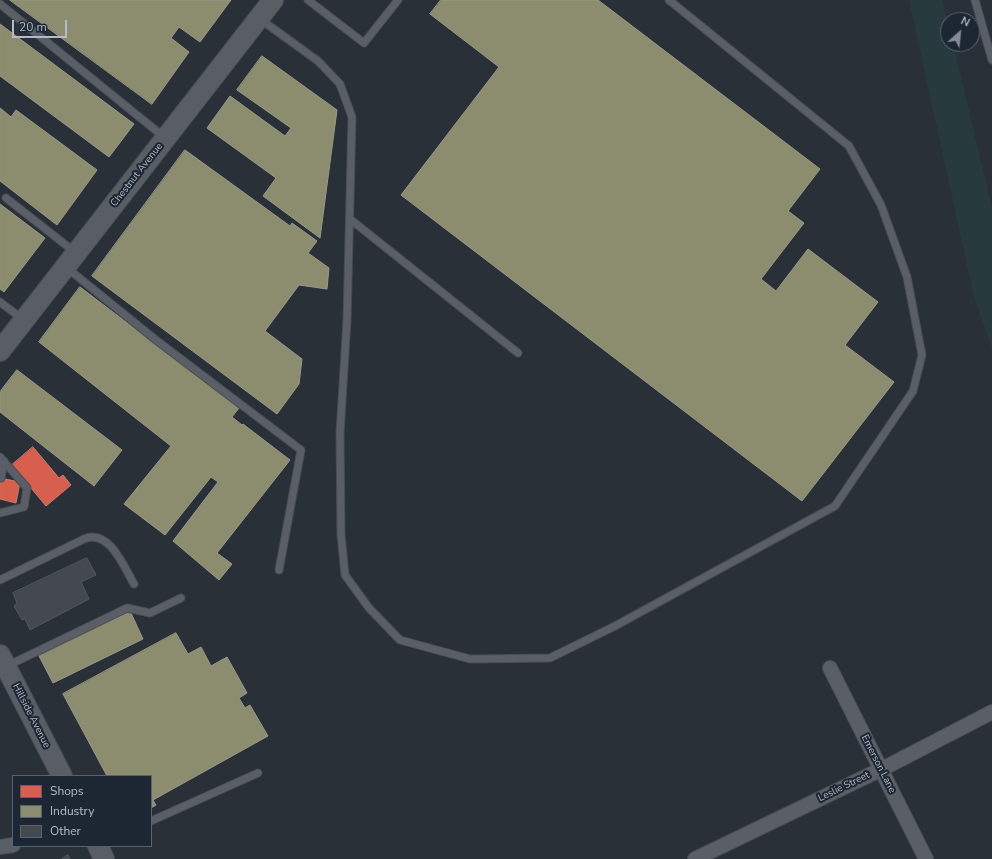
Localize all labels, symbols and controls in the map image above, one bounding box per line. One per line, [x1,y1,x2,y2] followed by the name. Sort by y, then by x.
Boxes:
[14,12,69,38] scale bar
[940,12,980,52] north arrow
[958,13,972,30] text: N
[19,19,47,35] text: 20 m
[108,141,166,209] street label: Chestnut Avenue
[10,682,52,750] street label: Hillside Avenue
[858,733,898,795] street label: Emerson Lane
[816,769,872,805] street label: Leslie Street
[12,775,152,847] legend
[50,783,84,799] text: Shops
[50,803,94,819] text: Industry
[50,823,81,839] text: Other

